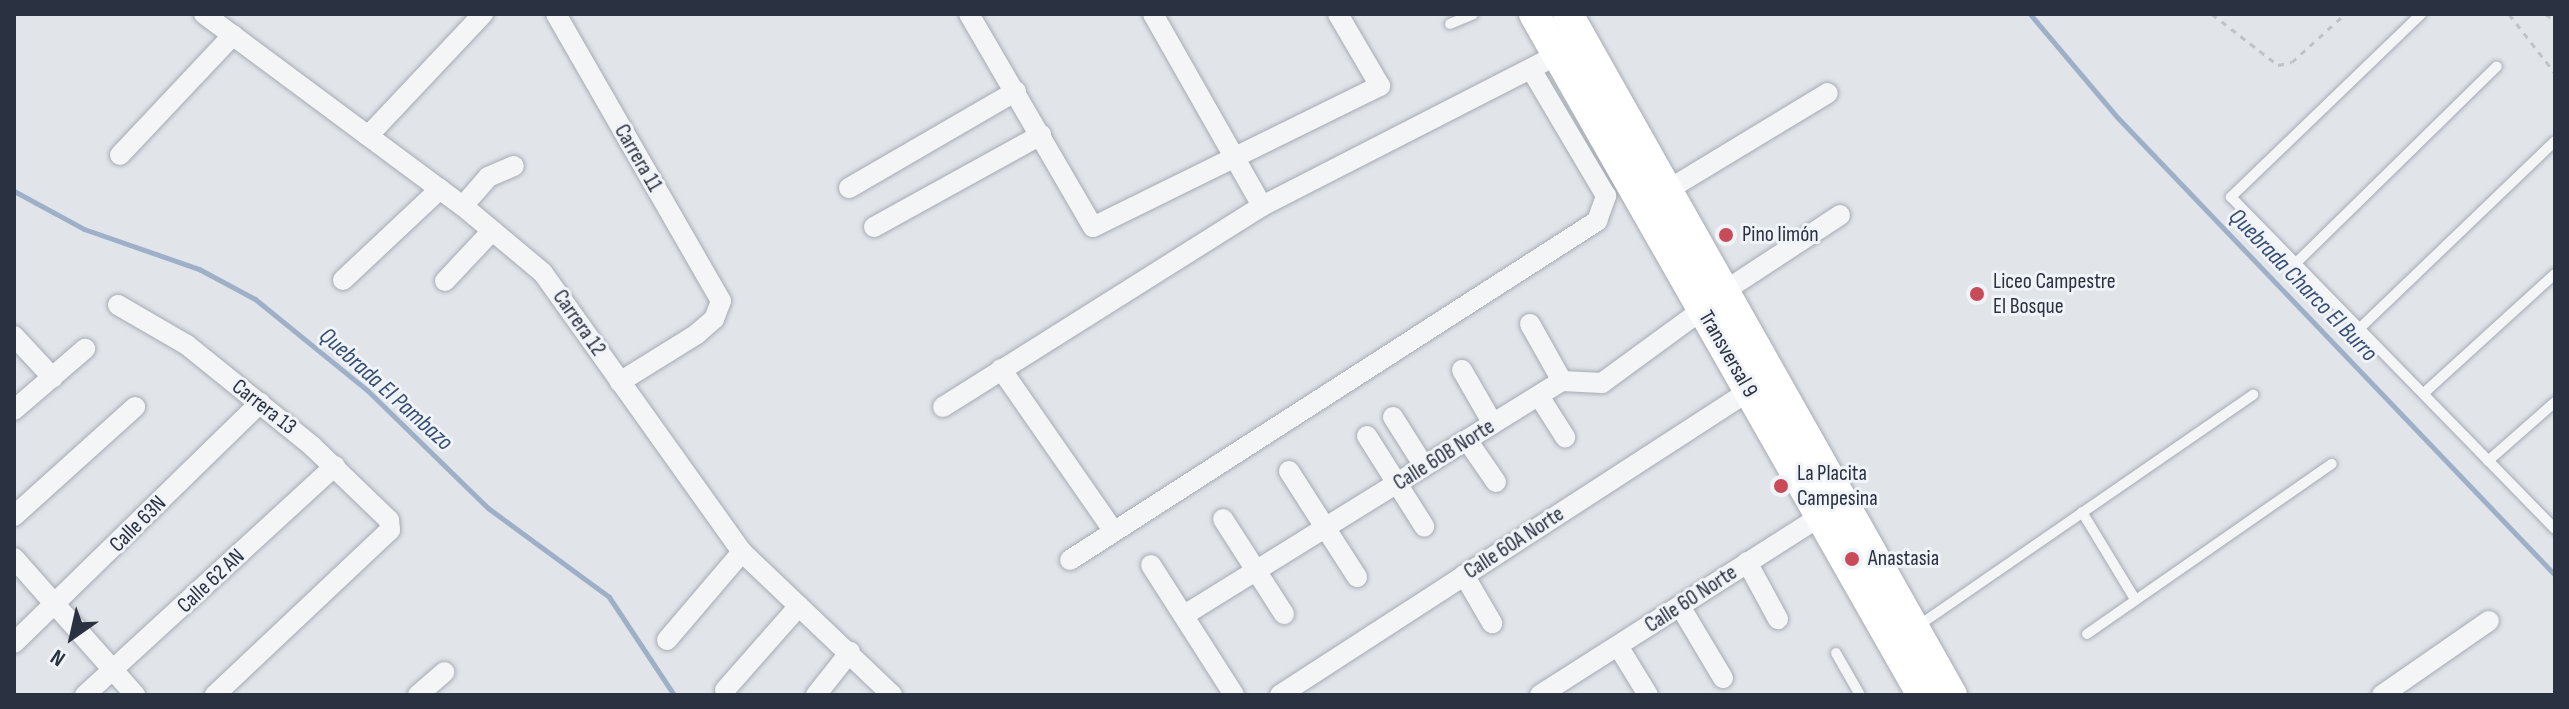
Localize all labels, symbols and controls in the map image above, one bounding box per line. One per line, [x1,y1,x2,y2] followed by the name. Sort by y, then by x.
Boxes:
[608,120,668,196] street label: Carrera 11
[2223,203,2383,367] water label: Quebrada Charco El Burro
[1742,222,1819,248] place label: Pino limón
[1717,226,1735,244] marker: Pino limón
[1993,268,2116,320] place label: Liceo Campestre El Bosque
[547,285,611,361] street label: Carrera 12
[1968,285,1986,303] marker: Liceo Campestre El Bosque
[1693,306,1763,402] street label: Transversal 9
[313,321,459,457] water label: Quebrada El Pambazo
[226,374,302,440] street label: Carrera 13
[1389,414,1499,496] street label: Calle 60B Norte
[1797,460,1878,512] place label: La Placita Campesina
[1772,477,1790,495] marker: La Placita Campesina
[104,490,172,558] street label: Calle 63N
[1459,501,1569,585] street label: Calle 60A Norte
[172,543,250,619] street label: Calle 62 AN
[1868,546,1939,572] place label: Anastasia
[1843,550,1861,568] marker: Anastasia
[1640,559,1742,639] street label: Calle 60 Norte
[32,597,112,677] north arrow
[46,643,71,672] text: N

